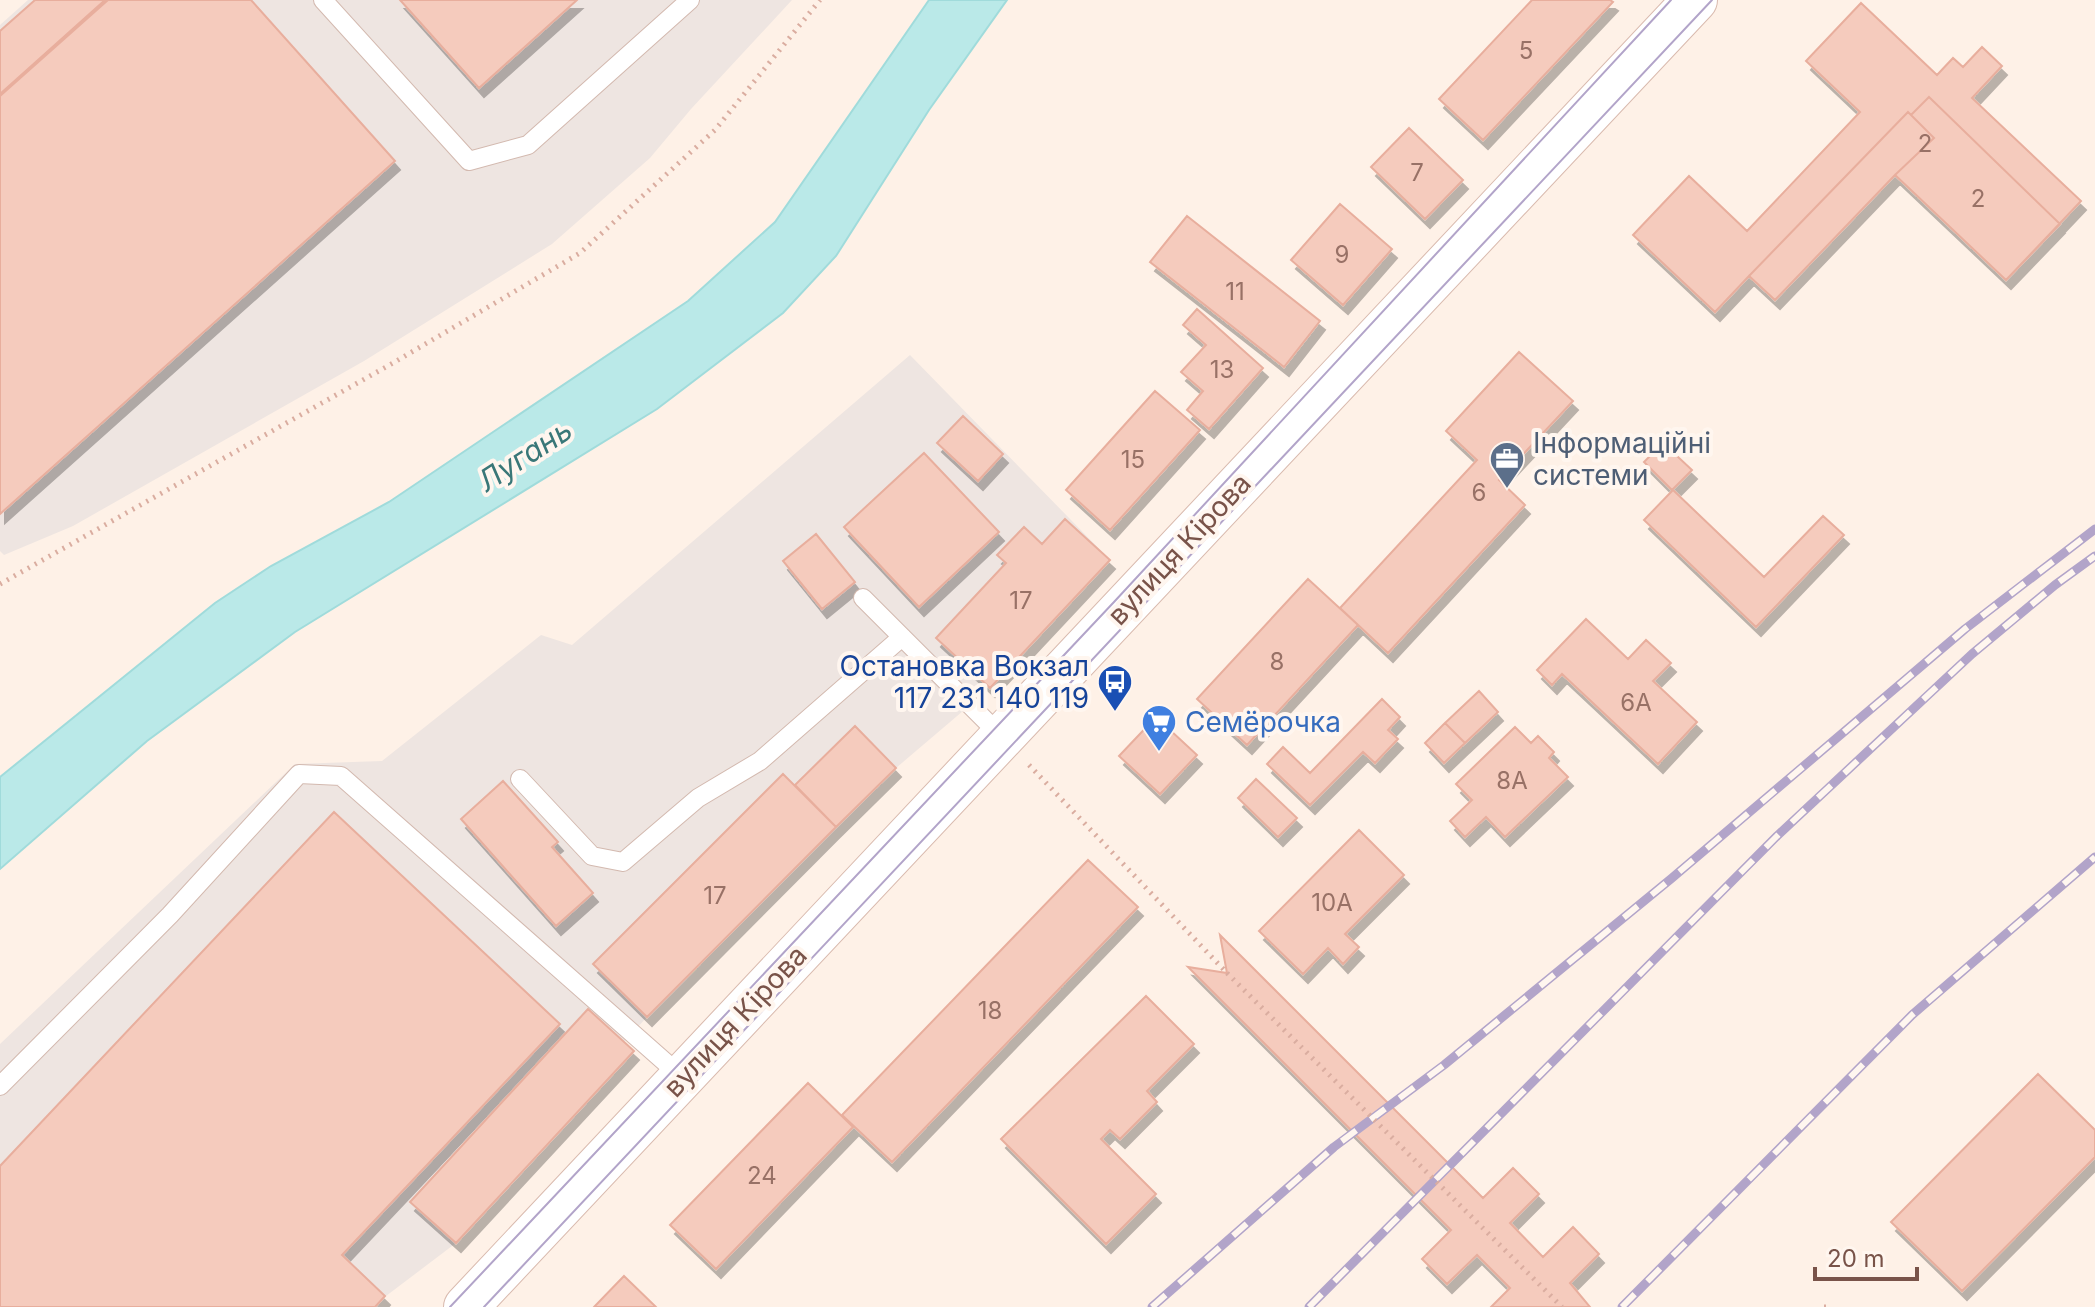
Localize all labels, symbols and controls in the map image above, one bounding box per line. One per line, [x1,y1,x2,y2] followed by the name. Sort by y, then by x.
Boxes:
[1519,36,1533,65] house number: 5
[1918,129,1932,158] house number: 2
[1410,158,1424,187] house number: 7
[1971,184,1985,213] house number: 2
[1335,240,1349,269] house number: 9
[1225,277,1245,306] house number: 11
[1210,355,1234,384] house number: 13
[470,411,579,499] water label: Лугань
[1533,426,1711,492] place label: Інформаційні системи
[1488,440,1526,490] office icon: Інформаційні системи
[1121,445,1145,474] house number: 15
[1100,466,1258,632] street label: вулиця Кірова
[1472,478,1486,507] house number: 6
[1009,586,1033,615] house number: 17
[1270,647,1284,676] house number: 8
[840,649,1089,715] place label: Остановка Вокзал 117 231 140 119
[1096,663,1134,713] bus stop icon: Остановка Вокзал 117 231 140 119
[1620,688,1652,717] house number: 6А
[1140,703,1178,753] supermarket icon: Семёрочка
[1185,705,1341,739] place label: Семёрочка
[1496,766,1528,795] house number: 8А
[703,881,727,910] house number: 17
[1311,888,1353,917] house number: 10А
[656,938,814,1104] street label: вулиця Кірова
[978,996,1002,1025] house number: 18
[747,1161,777,1190] house number: 24
[1815,1231,1917,1281] scale bar
[1827,1244,1885,1273] text: 20 m

